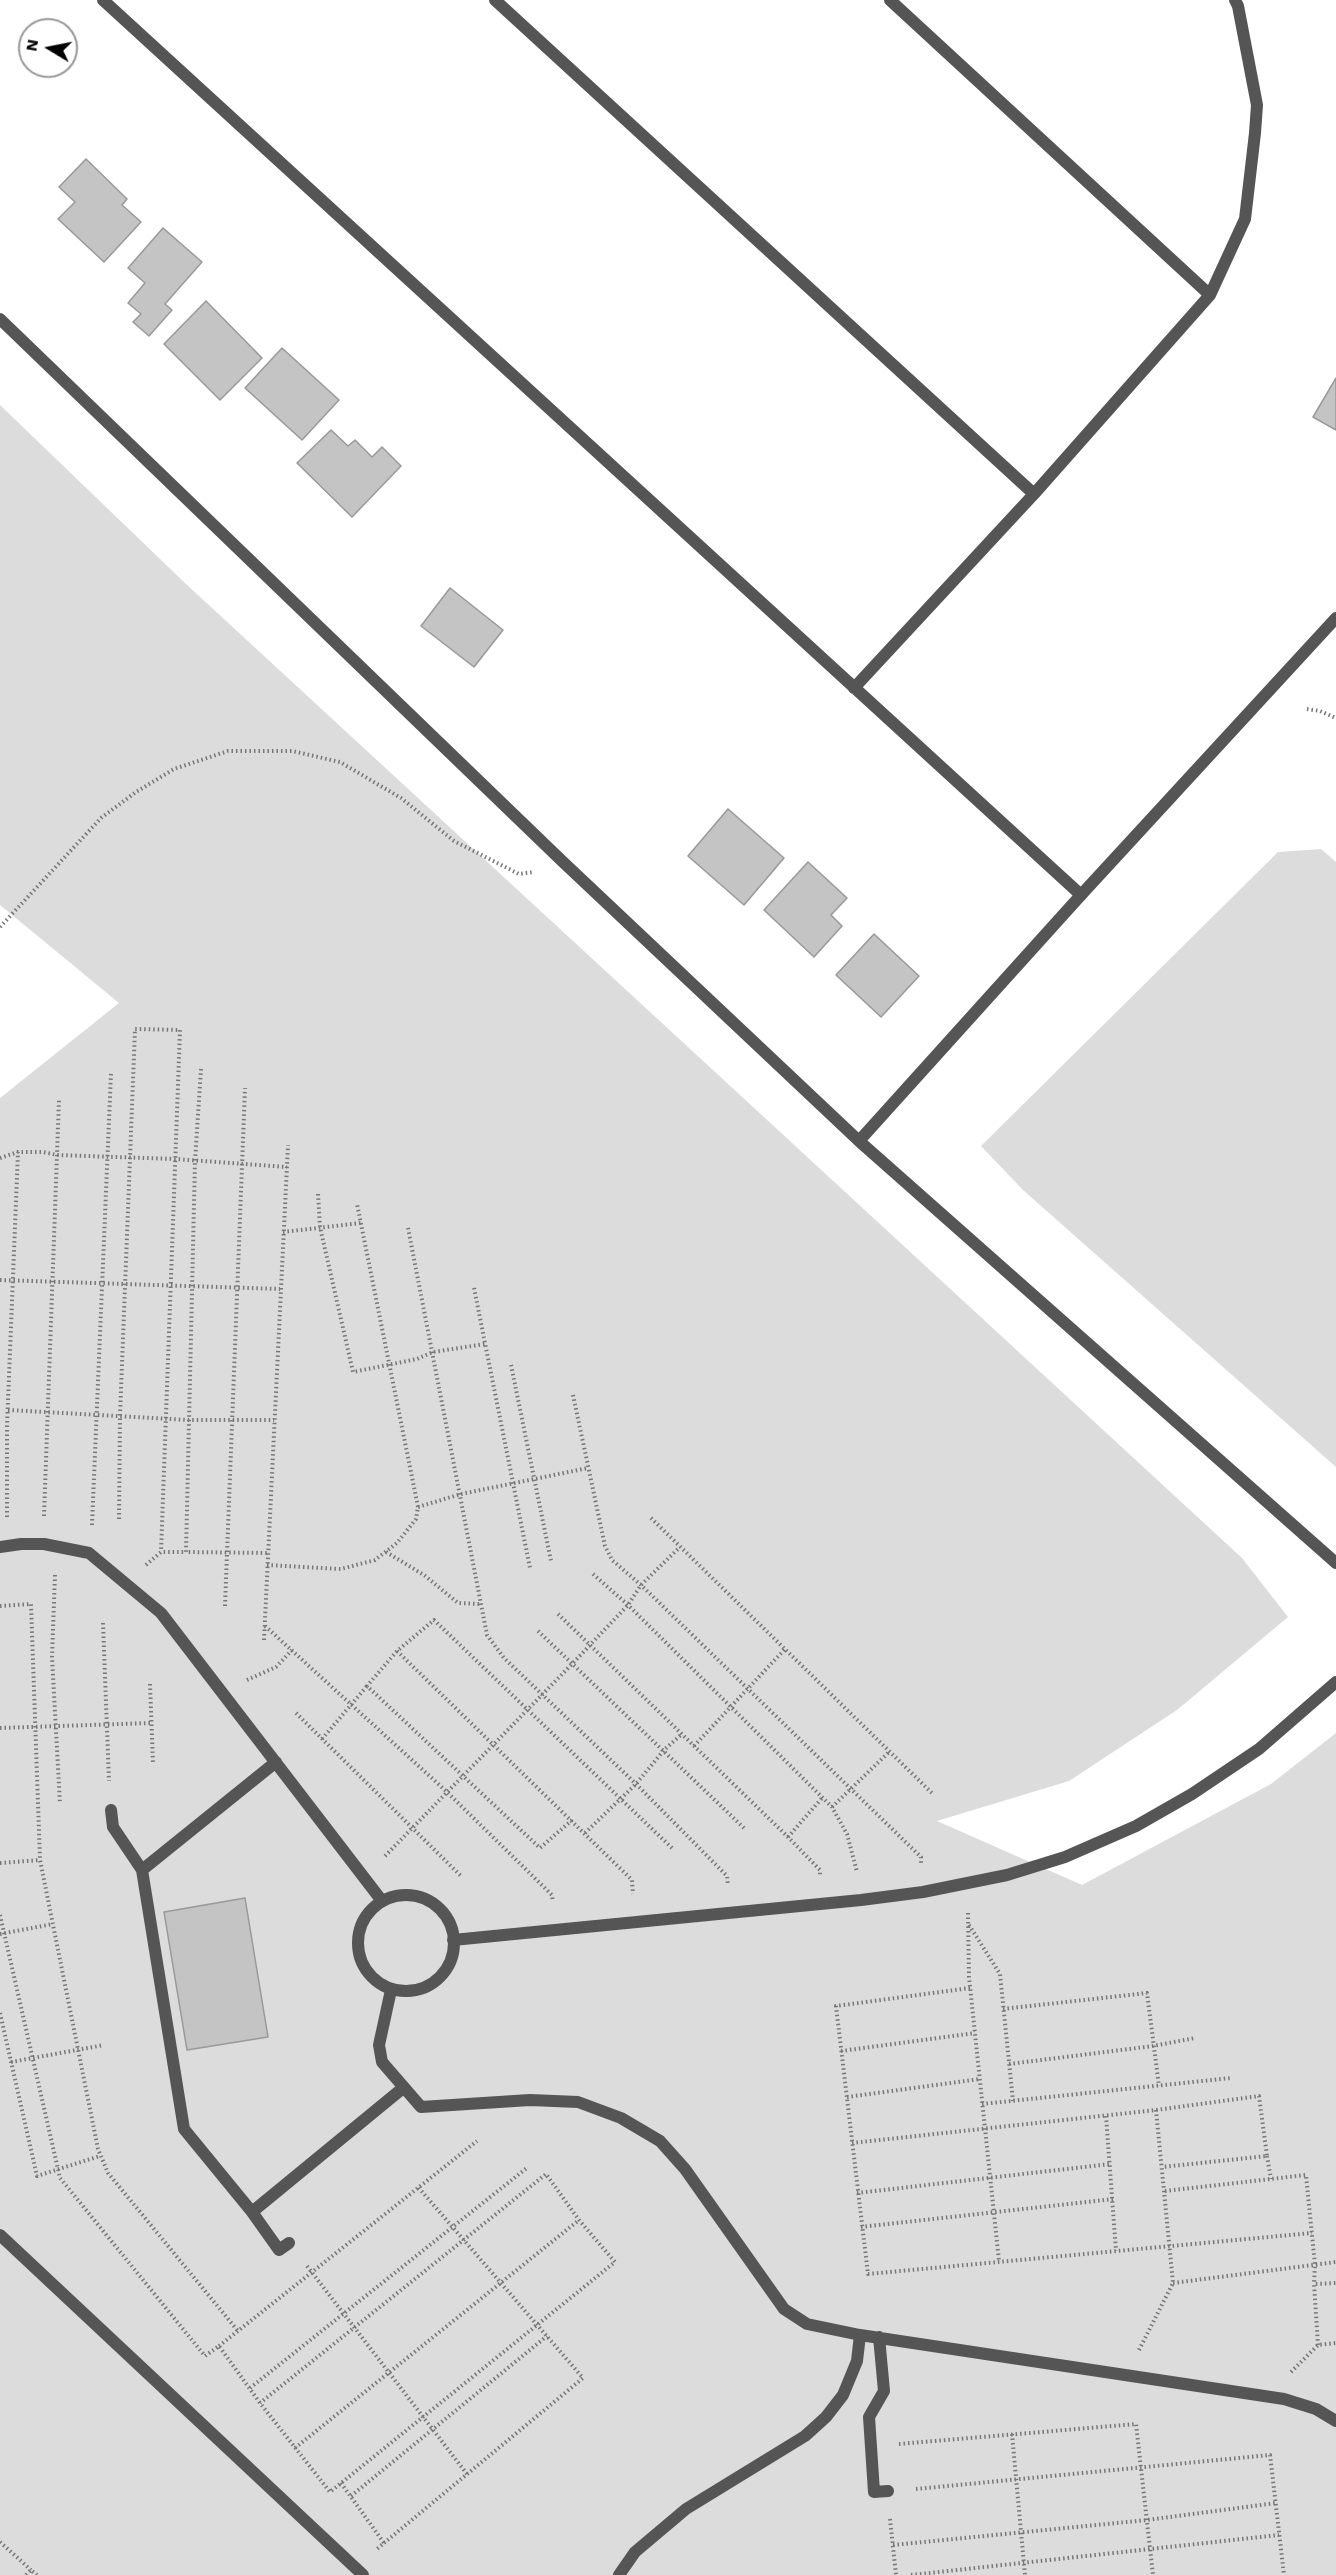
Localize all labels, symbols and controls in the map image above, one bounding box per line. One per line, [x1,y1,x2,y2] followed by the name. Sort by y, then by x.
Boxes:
[18,18,78,78] north arrow
[21,38,42,53] text: N

